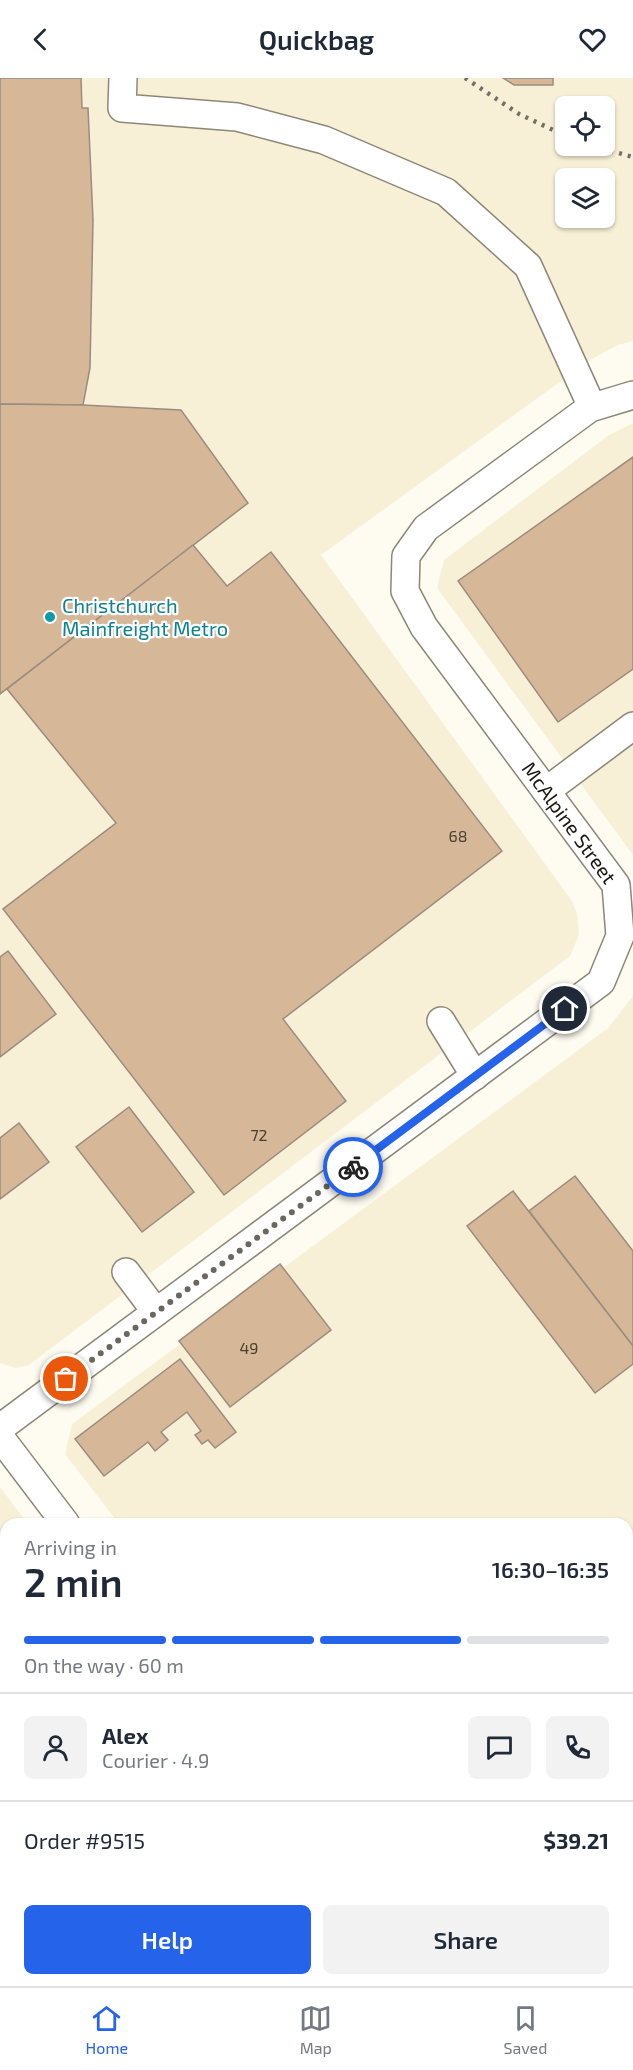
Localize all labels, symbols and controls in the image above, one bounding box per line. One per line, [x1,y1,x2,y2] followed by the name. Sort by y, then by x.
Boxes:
[24,23,57,56] icon: back
[259,23,374,55] text: Quickbag
[576,23,609,56] icon: heart
[555,96,615,228] map controls
[555,96,615,156] button: locate
[555,168,615,228] button: layers
[62,593,228,640] place label: Christchurch Mainfreight Metro
[43,610,57,624] marker: Christchurch Mainfreight Metro
[518,757,622,888] street label: McAlpine Street
[449,826,467,845] house number: 68
[539,983,590,1034] pin
[548,992,581,1025] icon: home
[250,1125,268,1144] house number: 72
[323,1137,383,1197] courier
[337,1151,370,1184] icon: bike
[240,1338,259,1357] house number: 49
[40,1353,91,1404] pin
[49,1362,82,1395] icon: bag
[24,1535,117,1559] text: Arriving in
[492,1556,609,1582] text: 16:30–16:35
[24,1558,123,1605] text: 2 min
[24,1653,184,1677] text: On the way · 60 m
[24,1716,87,1779] button: person
[468,1716,531,1779] button: chat
[546,1716,609,1779] button: phone
[102,1722,148,1748] text: Alex
[102,1748,209,1772] text: Courier · 4.9
[24,1827,145,1853] text: Order #9515
[543,1827,609,1853] text: $39.21
[24,1905,311,1974] button: Help
[323,1905,609,1974] button: Share
[86,2002,128,2057] tab: Home
[299,2002,332,2057] tab: Map
[503,2002,547,2057] tab: Saved

